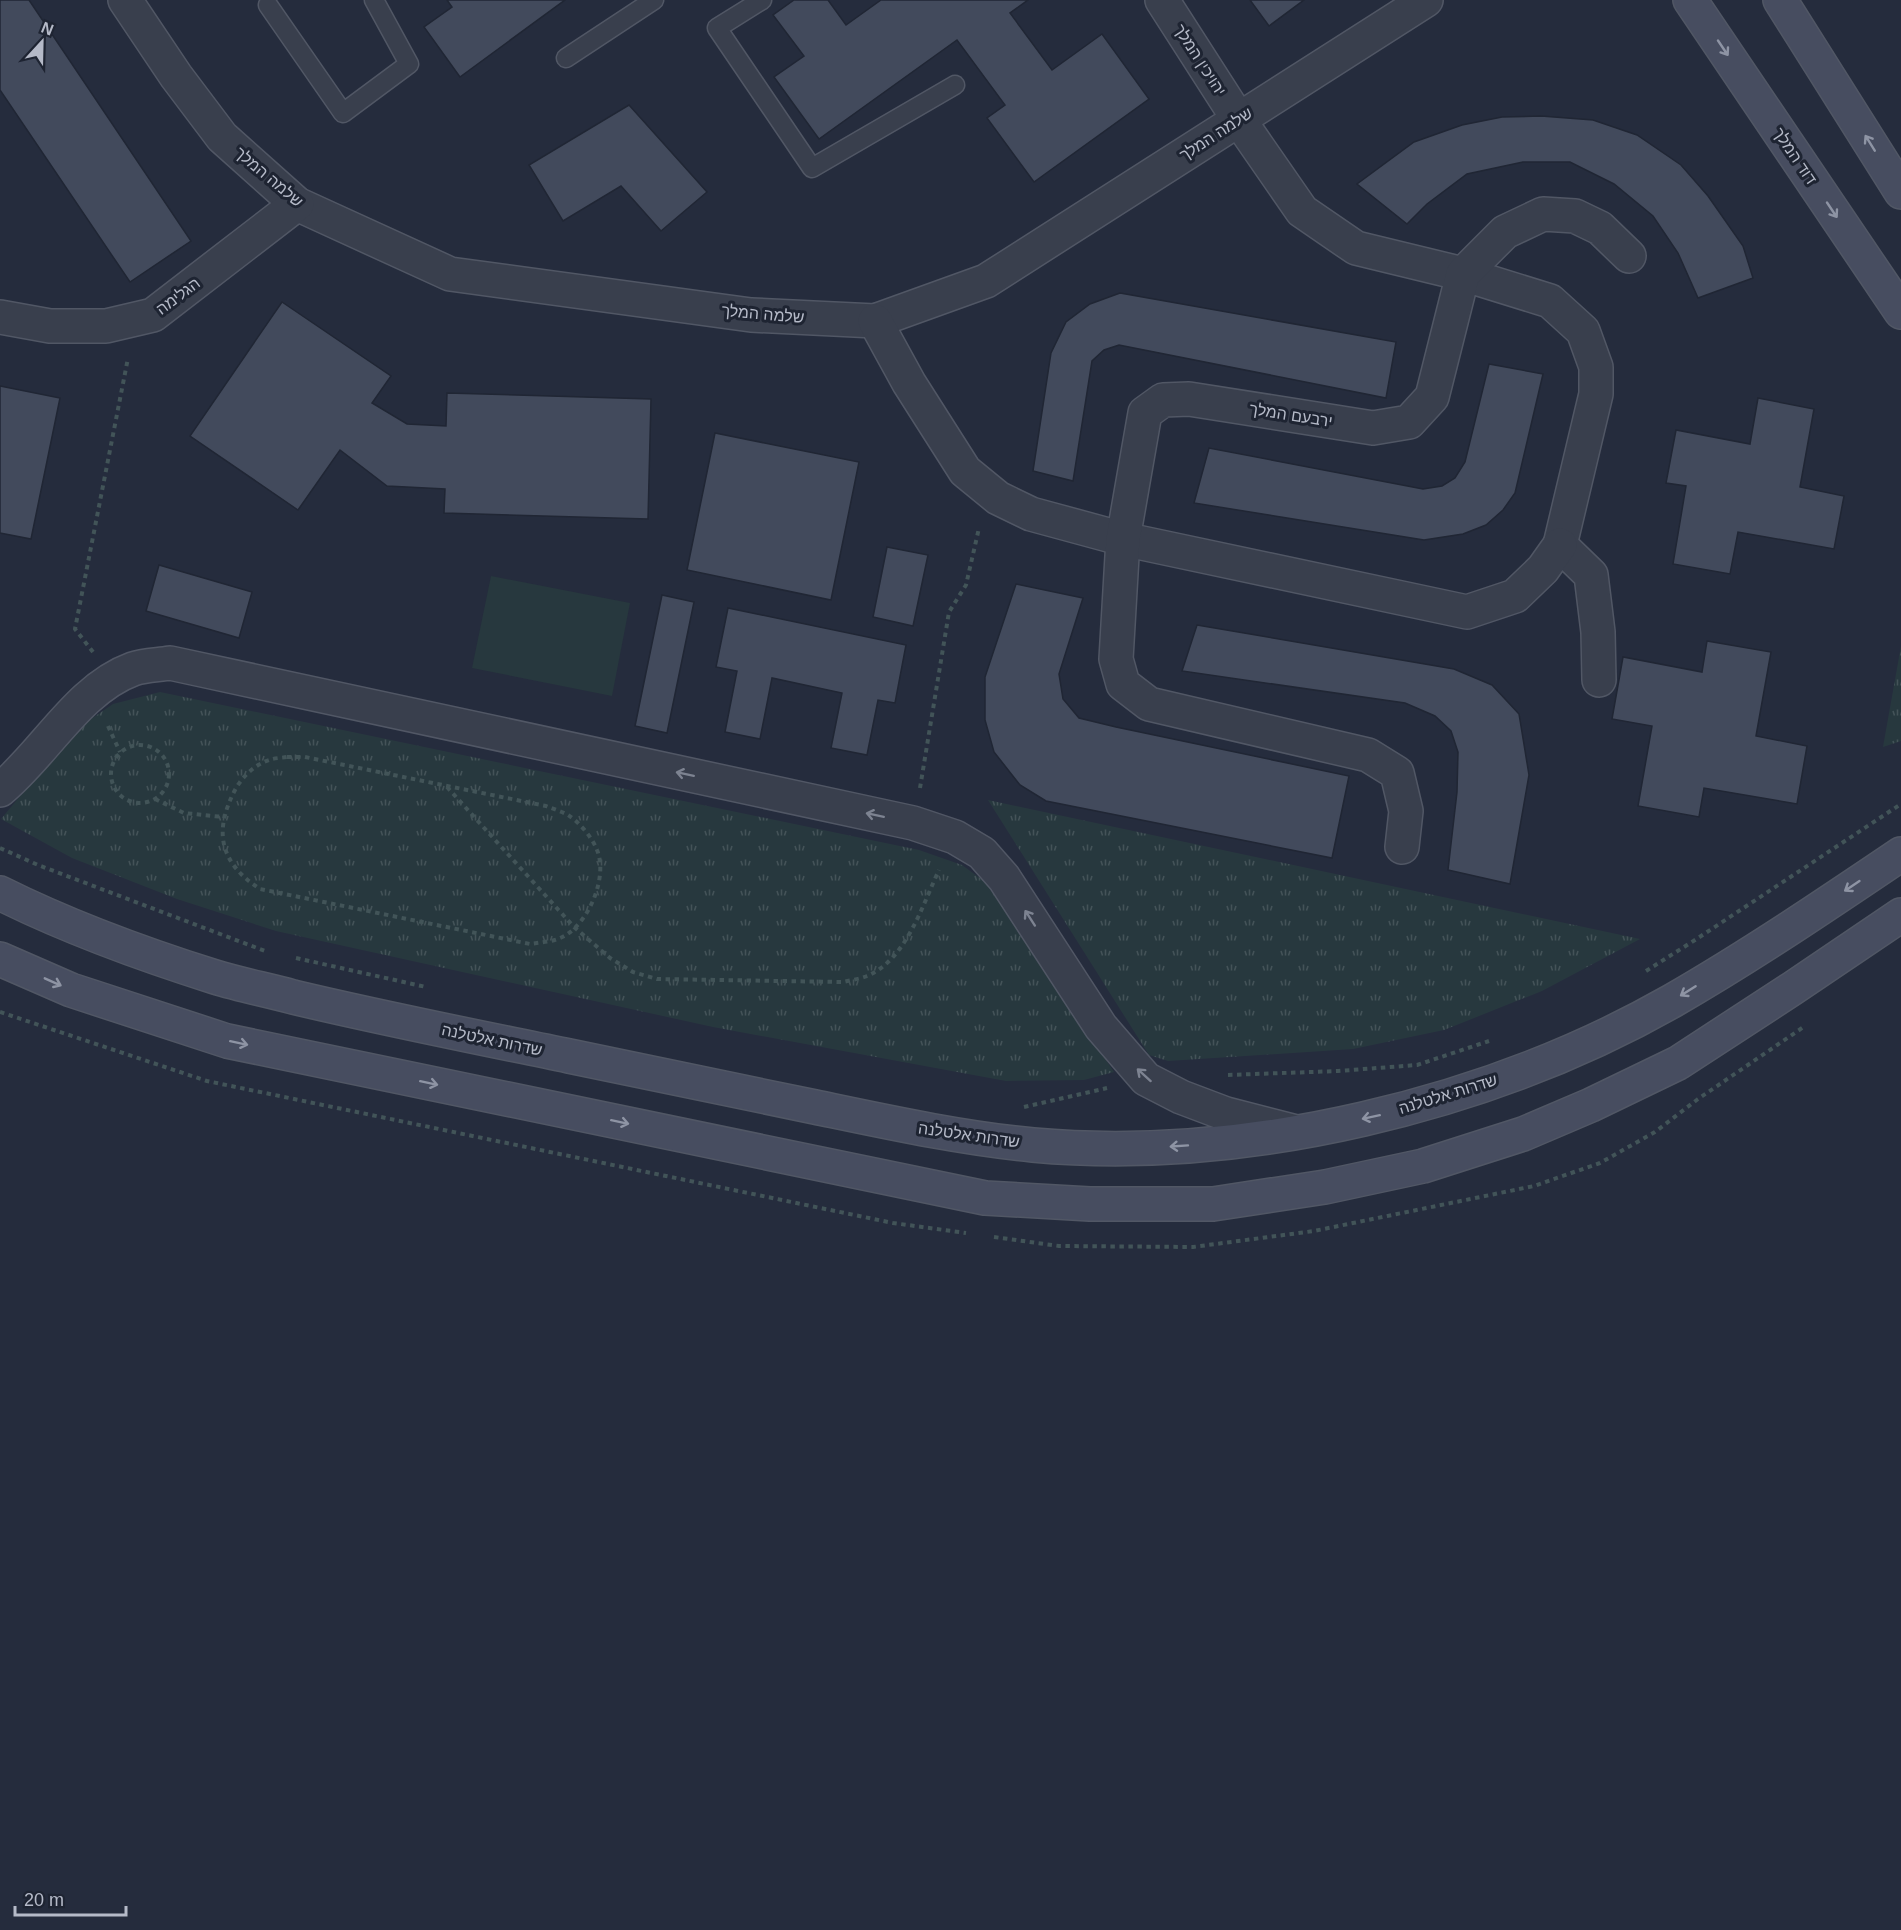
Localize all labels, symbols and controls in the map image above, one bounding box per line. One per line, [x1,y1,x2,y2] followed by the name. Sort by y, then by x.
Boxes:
[12,12,72,72] north arrow
[39,19,56,39] text: N
[1171,21,1229,99] street label: יהויכין המלך
[1717,40,1729,56] one-way arrow
[1177,104,1255,164] street label: שלמה המלך
[1770,125,1820,187] street label: דוד המלך
[1863,135,1875,152] one-way arrow
[232,144,306,210] street label: שלמה המלך
[1826,201,1838,218] one-way arrow
[153,274,203,318] street label: הגלימה
[721,302,805,326] street label: שלמה המלך
[1248,400,1334,430] street label: ירבעם המלך
[675,768,695,779] one-way arrow
[866,809,886,820] one-way arrow
[1844,880,1861,893] one-way arrow
[1024,910,1036,927] one-way arrow
[44,977,62,989] one-way arrow
[1680,986,1697,998] one-way arrow
[440,1021,544,1059] street label: שדרות אלטלנה
[228,1038,248,1049] one-way arrow
[1137,1068,1152,1082] one-way arrow
[1397,1071,1499,1117] street label: שדרות אלטלנה
[419,1078,439,1089] one-way arrow
[1362,1111,1381,1123] one-way arrow
[610,1117,630,1128] one-way arrow
[917,1119,1021,1151] street label: שדרות אלטלנה
[1169,1141,1189,1152] one-way arrow
[15,1879,126,1917] scale bar
[24,1890,64,1910] text: 20 m

